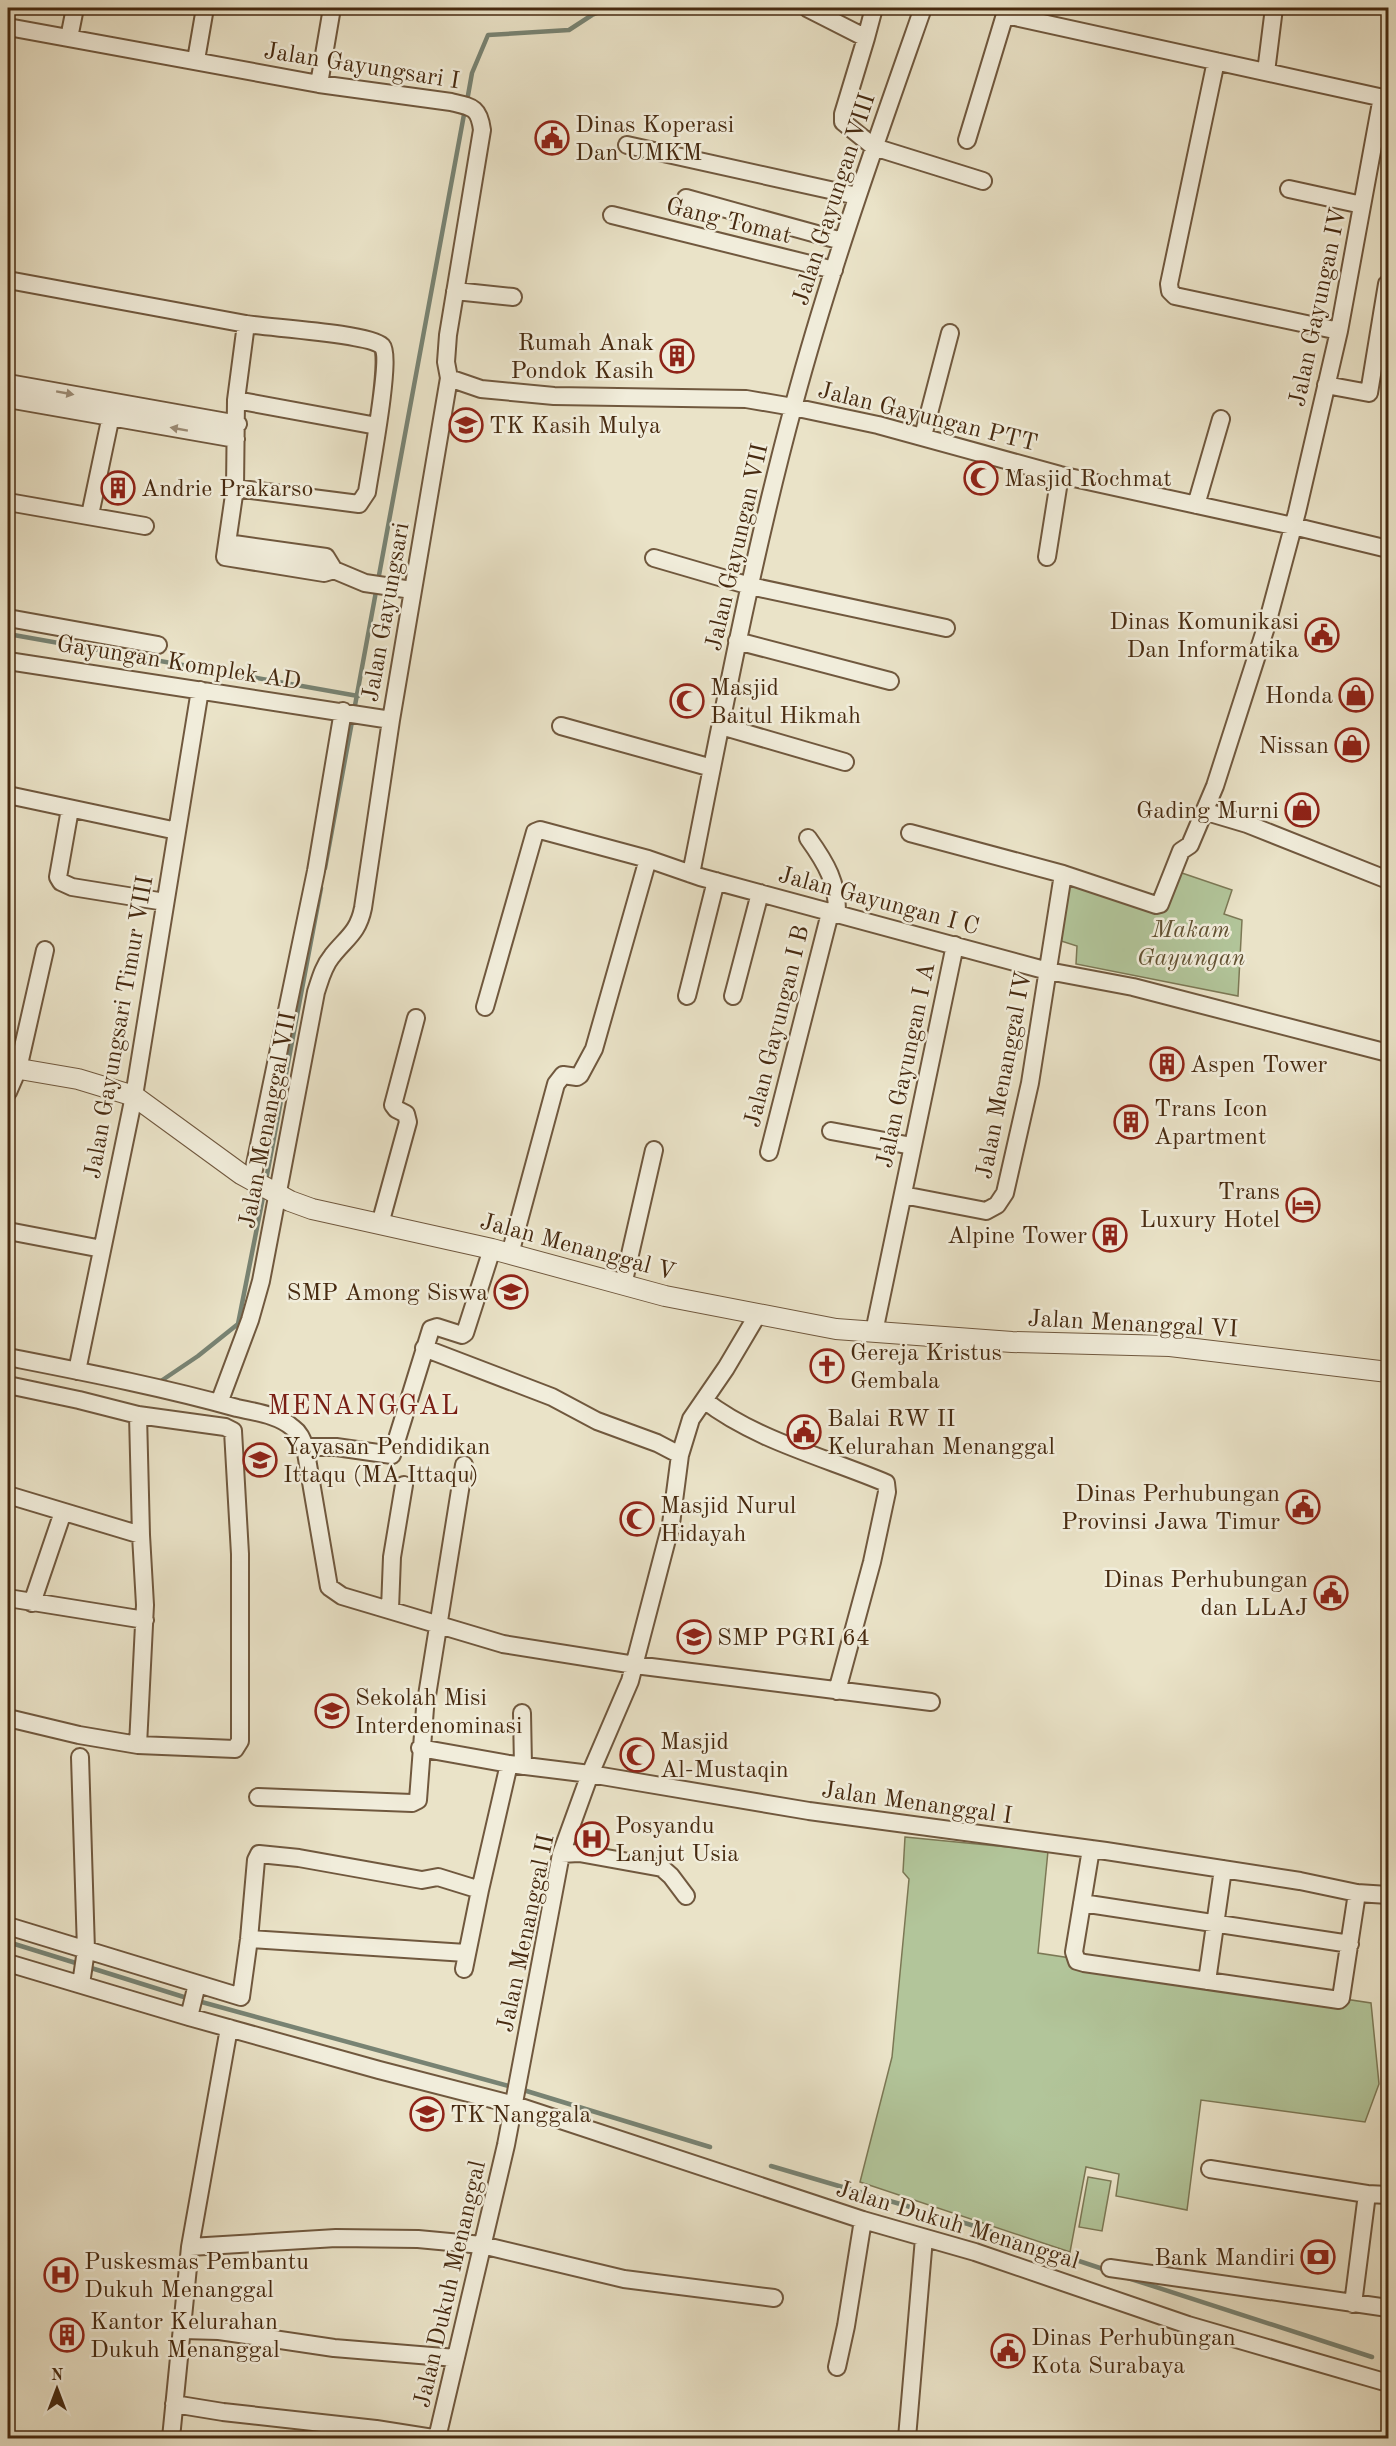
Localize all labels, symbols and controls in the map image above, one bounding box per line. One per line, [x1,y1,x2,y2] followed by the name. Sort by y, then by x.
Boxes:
[262,40,461,94] street label: Jalan Gayungsari I
[789,91,881,309] street label: Jalan Gayungan VIII
[575,114,734,166] place label: Dinas Koperasi Dan UMKM
[534,120,570,156] public building icon: Dinas Koperasi Dan UMKM
[663,195,794,249] street label: Gang Tomat
[1286,206,1352,409] street label: Jalan Gayungan IV
[510,332,654,384] place label: Rumah Anak Pondok Kasih
[659,338,695,374] building icon: Rumah Anak Pondok Kasih
[815,379,1040,457] street label: Jalan Gayungan PTT
[56,389,75,398] one-way arrow
[448,407,484,443] school or university icon: TK Kasih Mulya
[489,415,661,439] place label: TK Kasih Mulya
[169,424,188,433] one-way arrow
[702,441,773,653] street label: Jalan Gayungan VII
[963,460,999,496] mosque icon: Masjid Rochmat
[1004,468,1172,492] place label: Masjid Rochmat
[100,470,136,506] building icon: Andrie Prakarso
[141,478,313,502] place label: Andrie Prakarso
[359,521,415,704] street label: Jalan Gayungsari
[1109,611,1299,663] place label: Dinas Komunikasi Dan Informatika
[1304,617,1340,653] public building icon: Dinas Komunikasi Dan Informatika
[55,633,303,695] street label: Gayungan Komplek AD
[710,677,861,729] place label: Masjid Baitul Hikmah
[1338,677,1374,713] shop icon: Honda
[669,683,705,719] mosque icon: Masjid Baitul Hikmah
[1265,685,1333,709] place label: Honda
[1334,727,1370,763] shop icon: Nissan
[1258,735,1329,759] place label: Nissan
[1284,792,1320,828] shop icon: Gading Murni
[1136,800,1279,824] place label: Gading Murni
[775,864,981,940] street label: Jalan Gayungan I C
[81,874,158,1181] street label: Jalan Gayungsari Timur VIII
[1137,919,1246,971] park label: Makam Gayungan
[741,923,815,1130] street label: Jalan Gayungan I B
[873,961,940,1170] street label: Jalan Gayungan I A
[973,970,1037,1181] street label: Jalan Menanggal IV
[236,1010,302,1231] street label: Jalan Menanggal VII
[1149,1046,1185,1082] building icon: Aspen Tower
[1190,1054,1327,1078] place label: Aspen Tower
[1154,1098,1268,1150] place label: Trans Icon Apartment
[1113,1104,1149,1140] building icon: Trans Icon Apartment
[1140,1181,1280,1233] place label: Trans Luxury Hotel
[1285,1187,1321,1223] hotel icon: Trans Luxury Hotel
[477,1210,678,1286] street label: Jalan Menanggal V
[1092,1217,1128,1253] building icon: Alpine Tower
[947,1225,1087,1249] place label: Alpine Tower
[493,1274,529,1310] school or university icon: SMP Among Siswa
[287,1282,488,1306] place label: SMP Among Siswa
[1027,1307,1239,1342] street label: Jalan Menanggal VI
[850,1342,1002,1394] place label: Gereja Kristus Gembala
[809,1348,845,1384] church icon: Gereja Kristus Gembala
[268,1393,460,1420] district label: MENANGGAL
[827,1408,1055,1460] place label: Balai RW II Kelurahan Menanggal
[786,1414,822,1450] public building icon: Balai RW II Kelurahan Menanggal
[283,1436,491,1488] place label: Yayasan Pendidikan Ittaqu (MA Ittaqu)
[242,1442,278,1478] school or university icon: Yayasan Pendidikan Ittaqu (MA Ittaqu)
[1061,1483,1280,1535] place label: Dinas Perhubungan Provinsi Jawa Timur
[1285,1489,1321,1525] public building icon: Dinas Perhubungan Provinsi Jawa Timur
[660,1495,796,1547] place label: Masjid Nurul Hidayah
[619,1501,655,1537] mosque icon: Masjid Nurul Hidayah
[1103,1569,1308,1621] place label: Dinas Perhubungan dan LLAJ
[1313,1575,1349,1611] public building icon: Dinas Perhubungan dan LLAJ
[676,1619,712,1655] school or university icon: SMP PGRI 64
[717,1627,870,1651] place label: SMP PGRI 64
[355,1687,522,1739] place label: Sekolah Misi Interdenominasi
[314,1693,350,1729] school or university icon: Sekolah Misi Interdenominasi
[660,1731,789,1783] place label: Masjid Al-Mustaqin
[619,1737,655,1773] mosque icon: Masjid Al-Mustaqin
[820,1779,1014,1829] street label: Jalan Menanggal I
[615,1815,739,1867] place label: Posyandu Lanjut Usia
[574,1821,610,1857] hospital icon: Posyandu Lanjut Usia
[494,1832,560,2035] street label: Jalan Menanggal II
[409,2096,445,2132] school or university icon: TK Nanggala
[450,2104,592,2128] place label: TK Nanggala
[411,2159,491,2410] street label: Jalan Dukuh Menanggal
[833,2178,1082,2274] street label: Jalan Dukuh Menanggal
[1300,2239,1336,2275] bank icon: Bank Mandiri
[1154,2247,1295,2271] place label: Bank Mandiri
[84,2251,309,2303] place label: Puskesmas Pembantu Dukuh Menanggal
[43,2257,79,2293] hospital icon: Puskesmas Pembantu Dukuh Menanggal
[90,2311,280,2363] place label: Kantor Kelurahan Dukuh Menanggal
[49,2317,85,2353] building icon: Kantor Kelurahan Dukuh Menanggal
[1031,2327,1236,2379] place label: Dinas Perhubungan Kota Surabaya
[990,2333,1026,2369] public building icon: Dinas Perhubungan Kota Surabaya
[27,2359,87,2419] north arrow
[51,2368,64,2384] text: N

